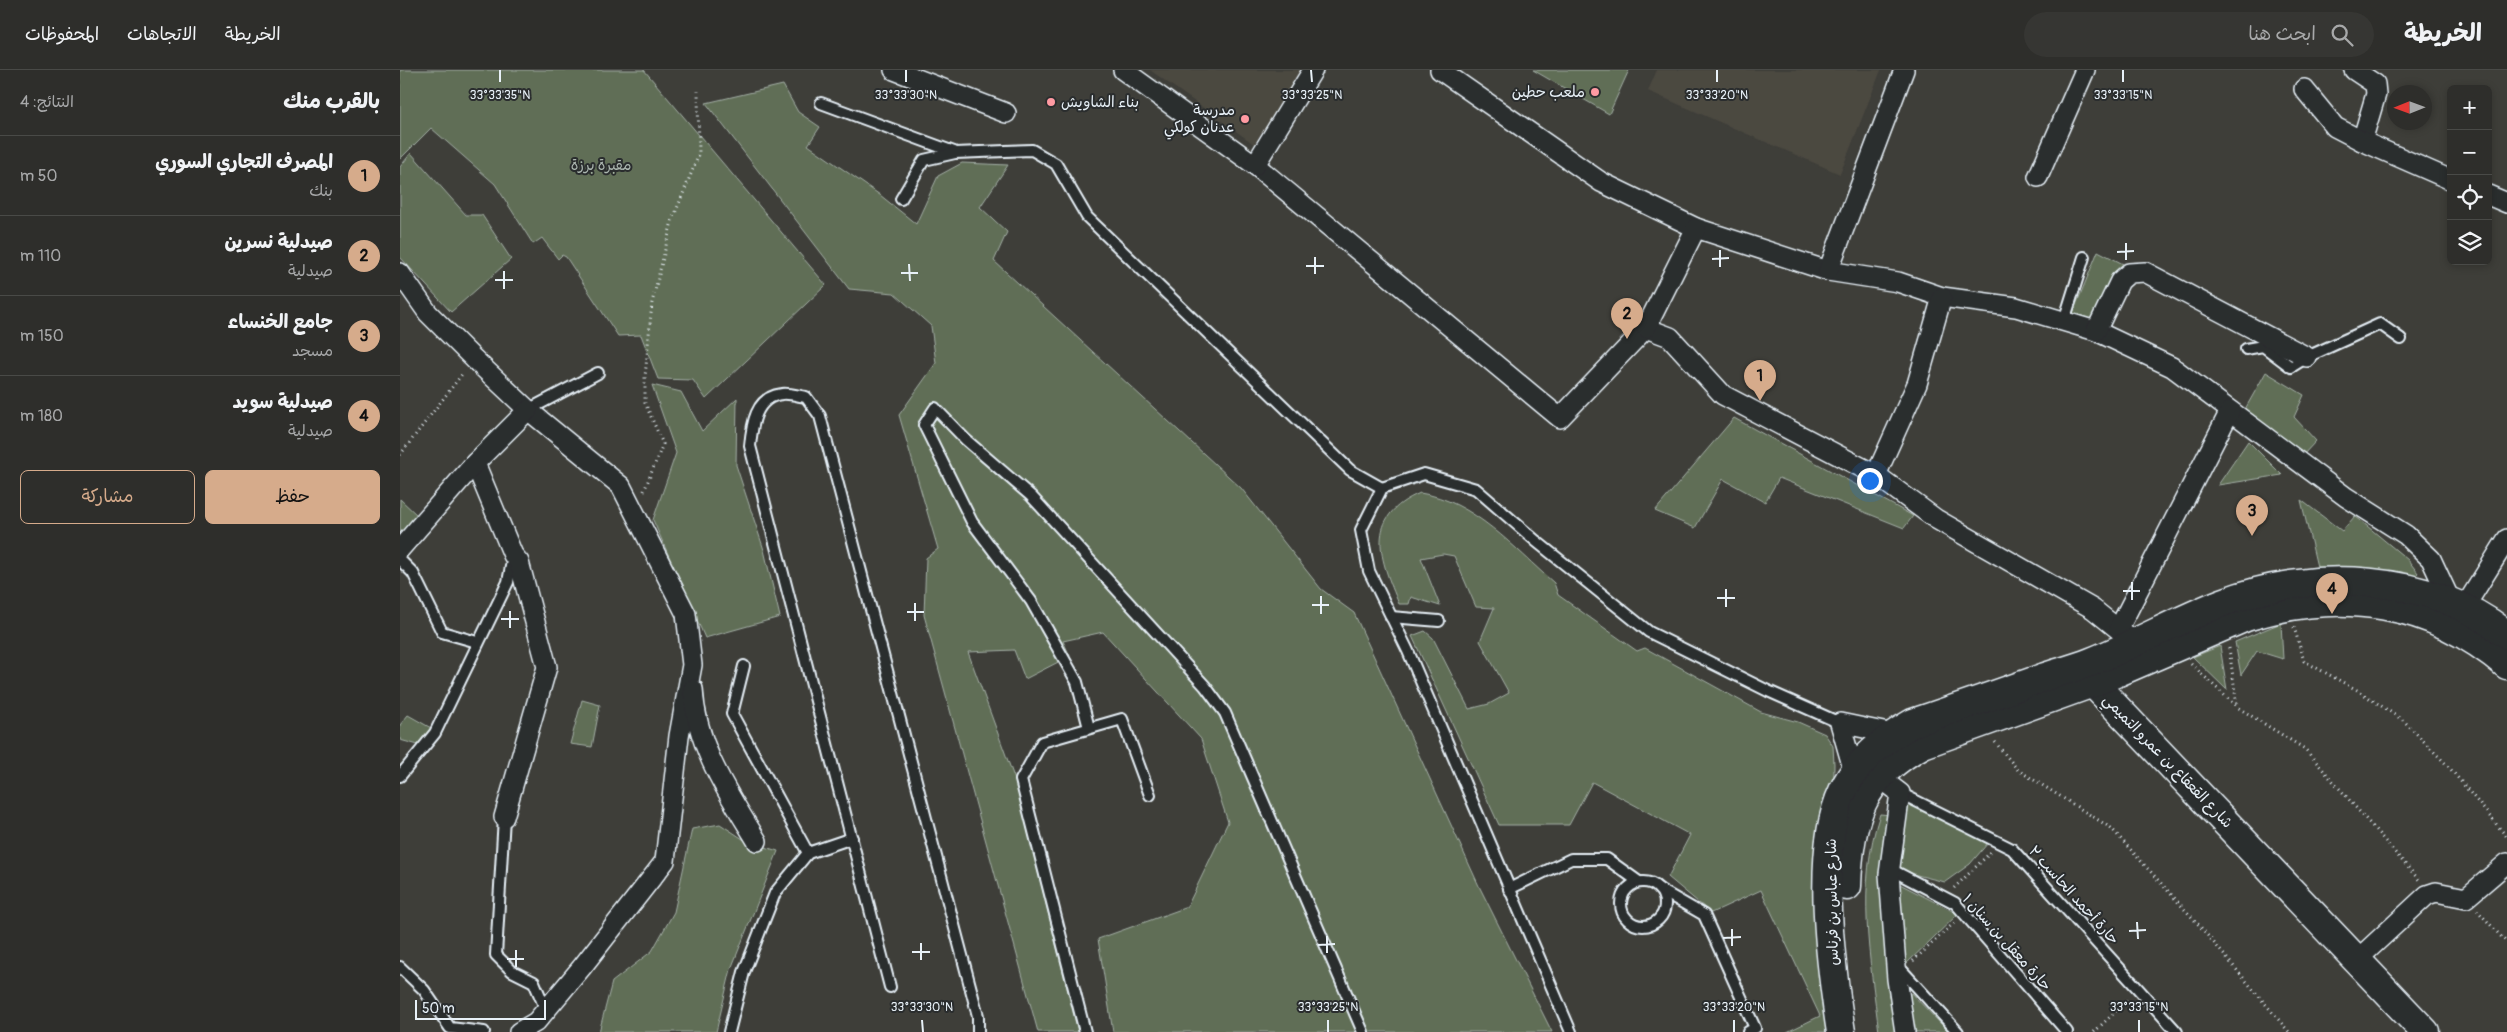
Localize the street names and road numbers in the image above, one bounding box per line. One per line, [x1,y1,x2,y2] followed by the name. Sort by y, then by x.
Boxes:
[2096,690,2237,835] street label: شارع القعقاع بن عمرو التميمي
[1822,838,1843,966] street label: شارع عباس بن فرناس
[2024,842,2123,949] street label: حارة أحمد الحاسب ٣
[1958,890,2055,995] street label: حارة معقل بن سنان ١

